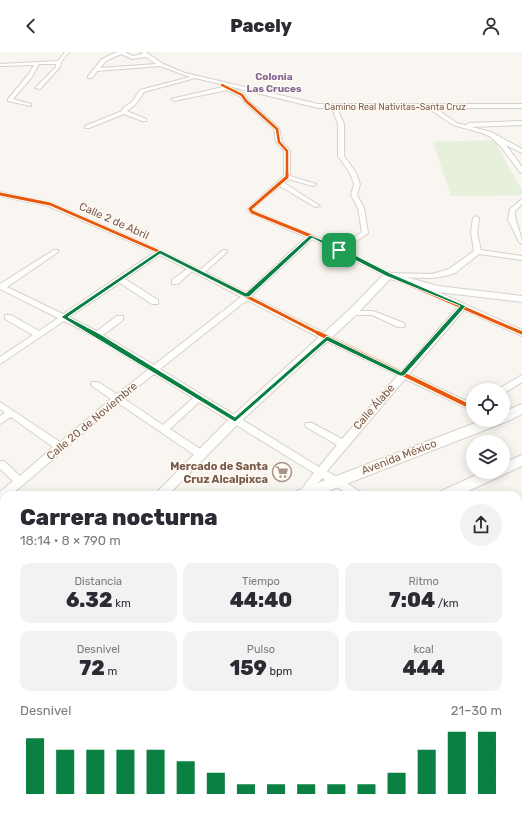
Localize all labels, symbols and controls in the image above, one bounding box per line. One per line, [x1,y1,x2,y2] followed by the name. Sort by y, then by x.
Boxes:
[20,15,42,37] icon: back
[230,15,292,37] text: Pacely
[480,15,502,37] icon: person
[247,71,302,95] district label: Colonia Las Cruces
[324,102,466,112] street label: Camino Real Nativitas-Santa Cruz
[77,200,151,242] street label: Calle 2 de Abril
[322,233,356,267] pin
[328,239,350,261] icon: arrive
[44,379,140,463] street label: Calle 20 de Noviembre
[351,382,397,432] street label: Calle Álabe
[466,383,510,479] map controls
[466,383,510,427] button: locate
[466,435,510,479] button: layers
[360,437,438,477] street label: Avenida México
[170,460,268,486] place label: Mercado de Santa Cruz Alcalpixca
[271,461,293,483] supermarket icon: Mercado de Santa Cruz Alcalpixca
[20,504,218,531] text: Carrera nocturna
[460,504,502,546] button: share
[20,533,121,548] text: 18:14 · 8 × 790 m
[74,575,122,588] text: Distancia
[242,575,280,588] text: Tiempo
[409,575,439,588] text: Ritmo
[66,588,113,612] text: 6.32
[230,588,292,612] text: 44:40
[389,588,435,612] text: 7:04
[113,597,131,610] text: km
[435,597,459,610] text: /km
[77,643,120,656] text: Desnivel
[247,643,275,656] text: Pulso
[414,643,434,656] text: kcal
[79,656,105,680] text: 72
[230,656,267,680] text: 159
[402,656,445,680] text: 444
[105,665,117,678] text: m
[267,665,292,678] text: bpm
[20,703,71,718] text: Desnivel
[451,703,502,718] text: 21–30 m

